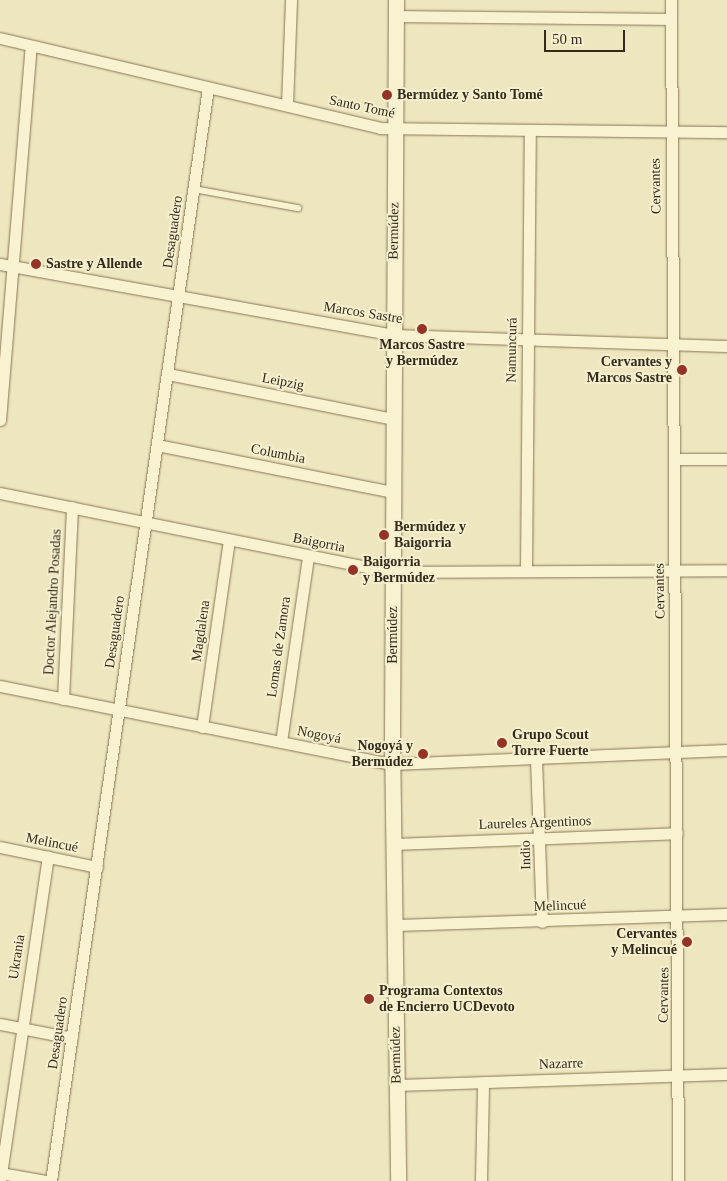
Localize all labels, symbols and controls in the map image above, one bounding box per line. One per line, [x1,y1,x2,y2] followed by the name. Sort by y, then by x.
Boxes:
[547,20,628,52] scale bar
[552,31,582,47] text: 50 m
[397,87,543,103] place label: Bermúdez y Santo Tomé
[381,89,393,101] marker: Bermúdez y Santo Tomé
[327,92,397,122] street label: Santo Tomé
[647,158,665,214] street label: Cervantes
[160,195,186,269] street label: Desaguadero
[385,202,403,260] street label: Bermúdez
[46,256,143,272] place label: Sastre y Allende
[30,258,42,270] marker: Sastre y Allende
[322,298,404,328] street label: Marcos Sastre
[503,317,521,383] street label: Namuncurá
[416,323,428,335] marker: Marcos Sastre y Bermúdez
[379,337,465,370] place label: Marcos Sastre y Bermúdez
[587,354,672,387] place label: Cervantes y Marcos Sastre
[676,364,688,376] marker: Cervantes y Marcos Sastre
[260,370,306,394] street label: Leipzig
[249,440,307,468] street label: Columbia
[394,519,466,552] place label: Bermúdez y Baigorria
[41,528,65,676] street label: Doctor Alejandro Posadas
[378,529,390,541] marker: Bermúdez y Baigorria
[291,530,347,556] street label: Baigorria
[363,554,435,586] place label: Baigorria y Bermúdez
[651,563,669,619] street label: Cervantes
[347,564,359,576] marker: Baigorria y Bermúdez
[102,595,128,669] street label: Desaguadero
[264,595,294,699] street label: Lomas de Zamora
[188,599,214,663] street label: Magdalena
[385,606,401,664] street label: Bermúdez
[296,723,342,747] street label: Nogoyá
[512,727,589,760] place label: Grupo Scout Torre Fuerte
[496,737,508,749] marker: Grupo Scout Torre Fuerte
[352,738,413,770] place label: Nogoyá y Bermúdez
[417,748,429,760] marker: Nogoyá y Bermúdez
[478,813,592,833] street label: Laureles Argentinos
[24,830,80,856] street label: Melincué
[517,840,535,870] street label: Indio
[533,897,587,915] street label: Melincué
[611,926,677,959] place label: Cervantes y Melincué
[5,933,29,981] street label: Ukrania
[681,936,693,948] marker: Cervantes y Melincué
[655,967,673,1023] street label: Cervantes
[379,983,515,1016] place label: Programa Contextos de Encierro UCDevoto
[363,993,375,1005] marker: Programa Contextos de Encierro UCDevoto
[45,996,71,1070] street label: Desaguadero
[387,1026,405,1084] street label: Bermúdez
[539,1055,583,1073] street label: Nazarre

